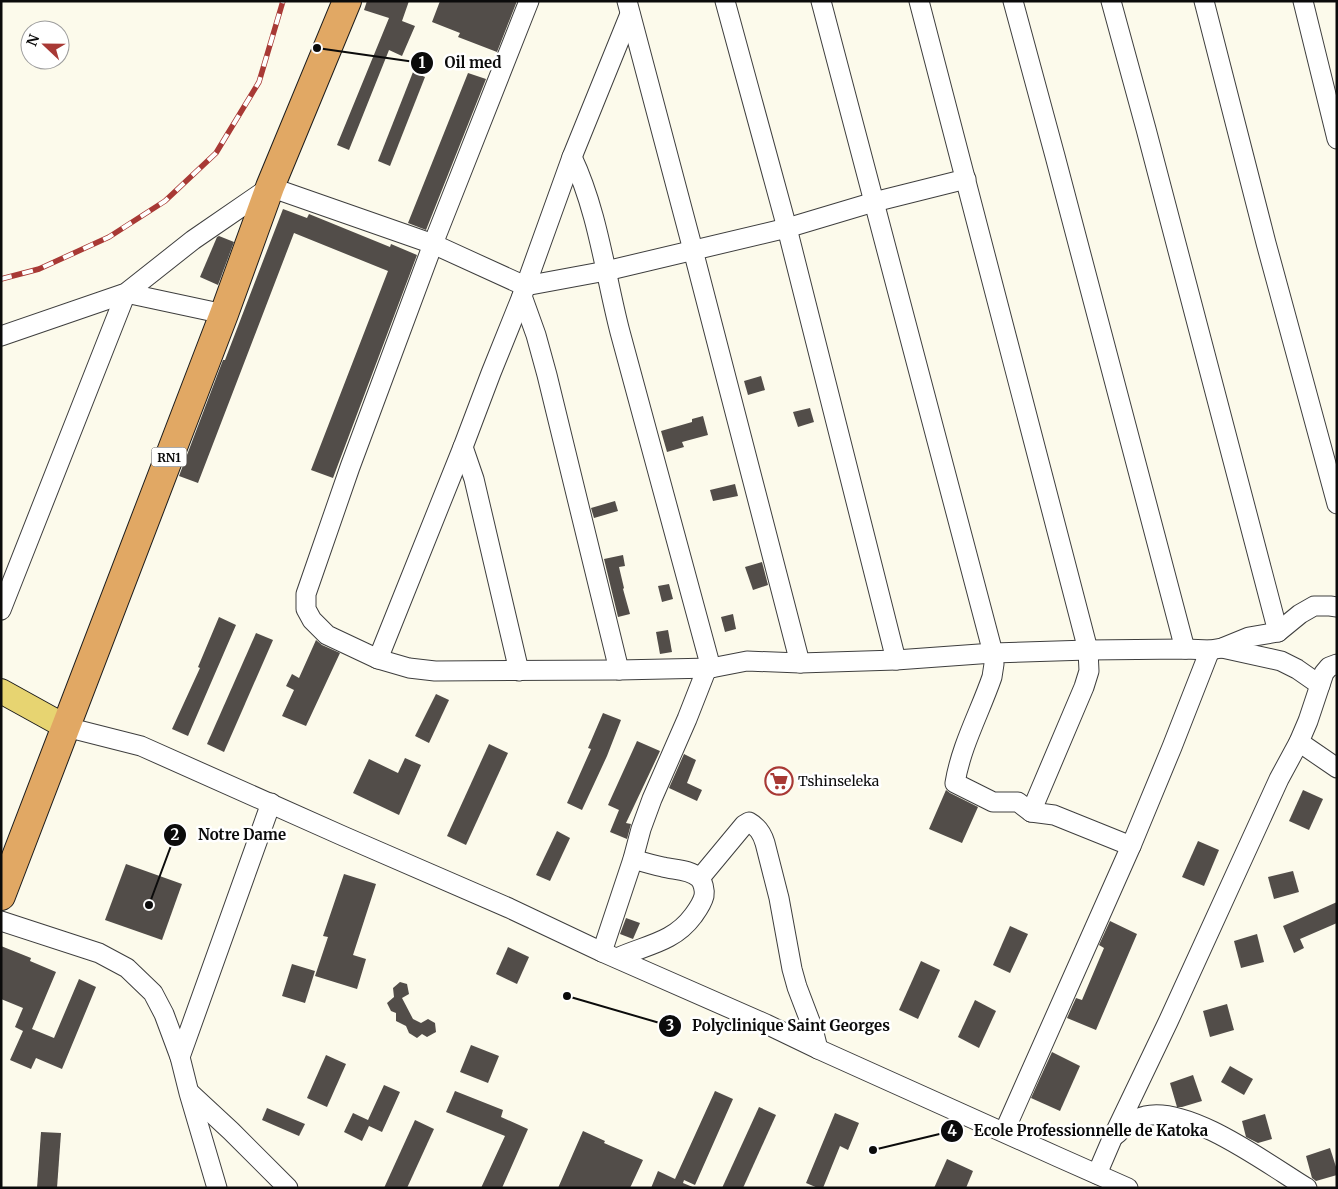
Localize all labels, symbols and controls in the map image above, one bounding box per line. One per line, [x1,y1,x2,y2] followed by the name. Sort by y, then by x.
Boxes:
[20,20,70,70] north arrow
[23,32,43,49] text: N
[409,48,511,78] callout: Oil med
[419,53,426,72] text: 1
[444,53,502,72] text: Oil med
[152,448,186,467] road number: RN1
[764,766,794,796] supermarket icon: Tshinseleka
[798,772,880,790] place label: Tshinseleka
[163,820,296,850] callout: Notre Dame
[171,825,180,844] text: 2
[198,825,286,844] text: Notre Dame
[657,1011,900,1041] callout: Polyclinique Saint Georges
[666,1016,674,1035] text: 3
[692,1016,890,1035] text: Polyclinique Saint Georges
[939,1116,1219,1146] callout: Ecole Professionnelle de Katoka
[947,1121,957,1140] text: 4
[974,1121,1209,1140] text: Ecole Professionnelle de Katoka

